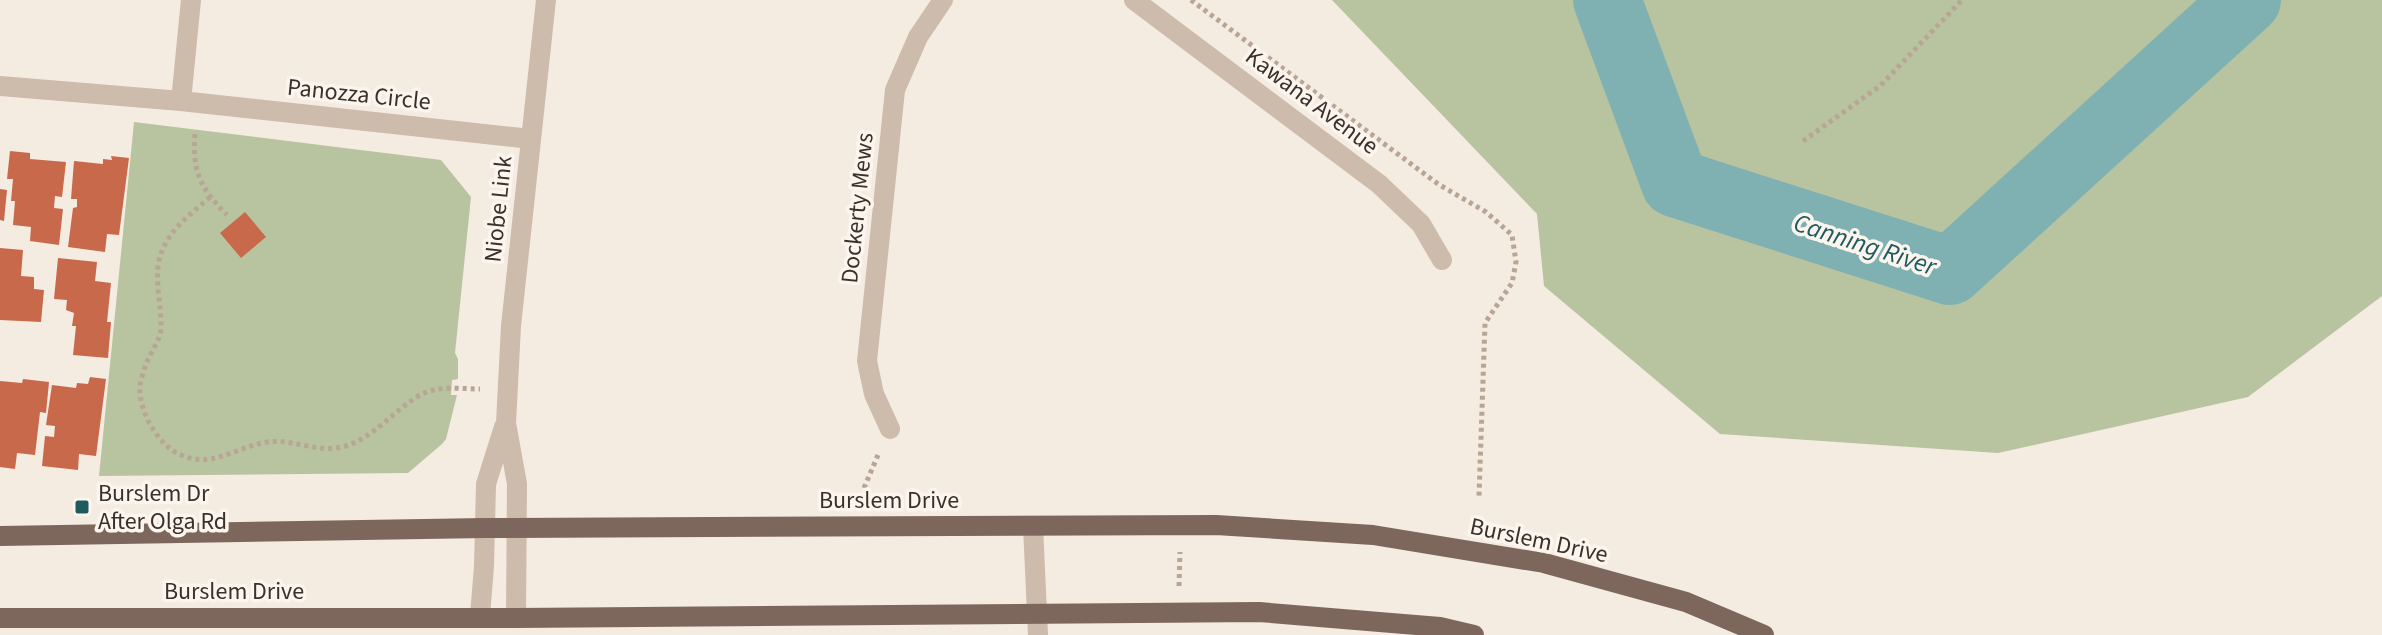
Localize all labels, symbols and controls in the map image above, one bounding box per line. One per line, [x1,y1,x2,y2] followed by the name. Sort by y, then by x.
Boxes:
[1238,40,1386,163] street label: Kawana Avenue
[285,70,432,119] street label: Panozza Circle
[832,131,883,285] street label: Dockerty Mews
[476,154,522,264] street label: Niobe Link
[1789,204,1942,285] water label: Canning River
[98,476,227,539] place label: Burslem Dr After Olga Rd
[819,483,959,518] street label: Burslem Drive
[73,498,91,516] marker: Burslem Dr After Olga Rd
[1467,509,1611,572] street label: Burslem Drive
[164,574,304,609] street label: Burslem Drive

